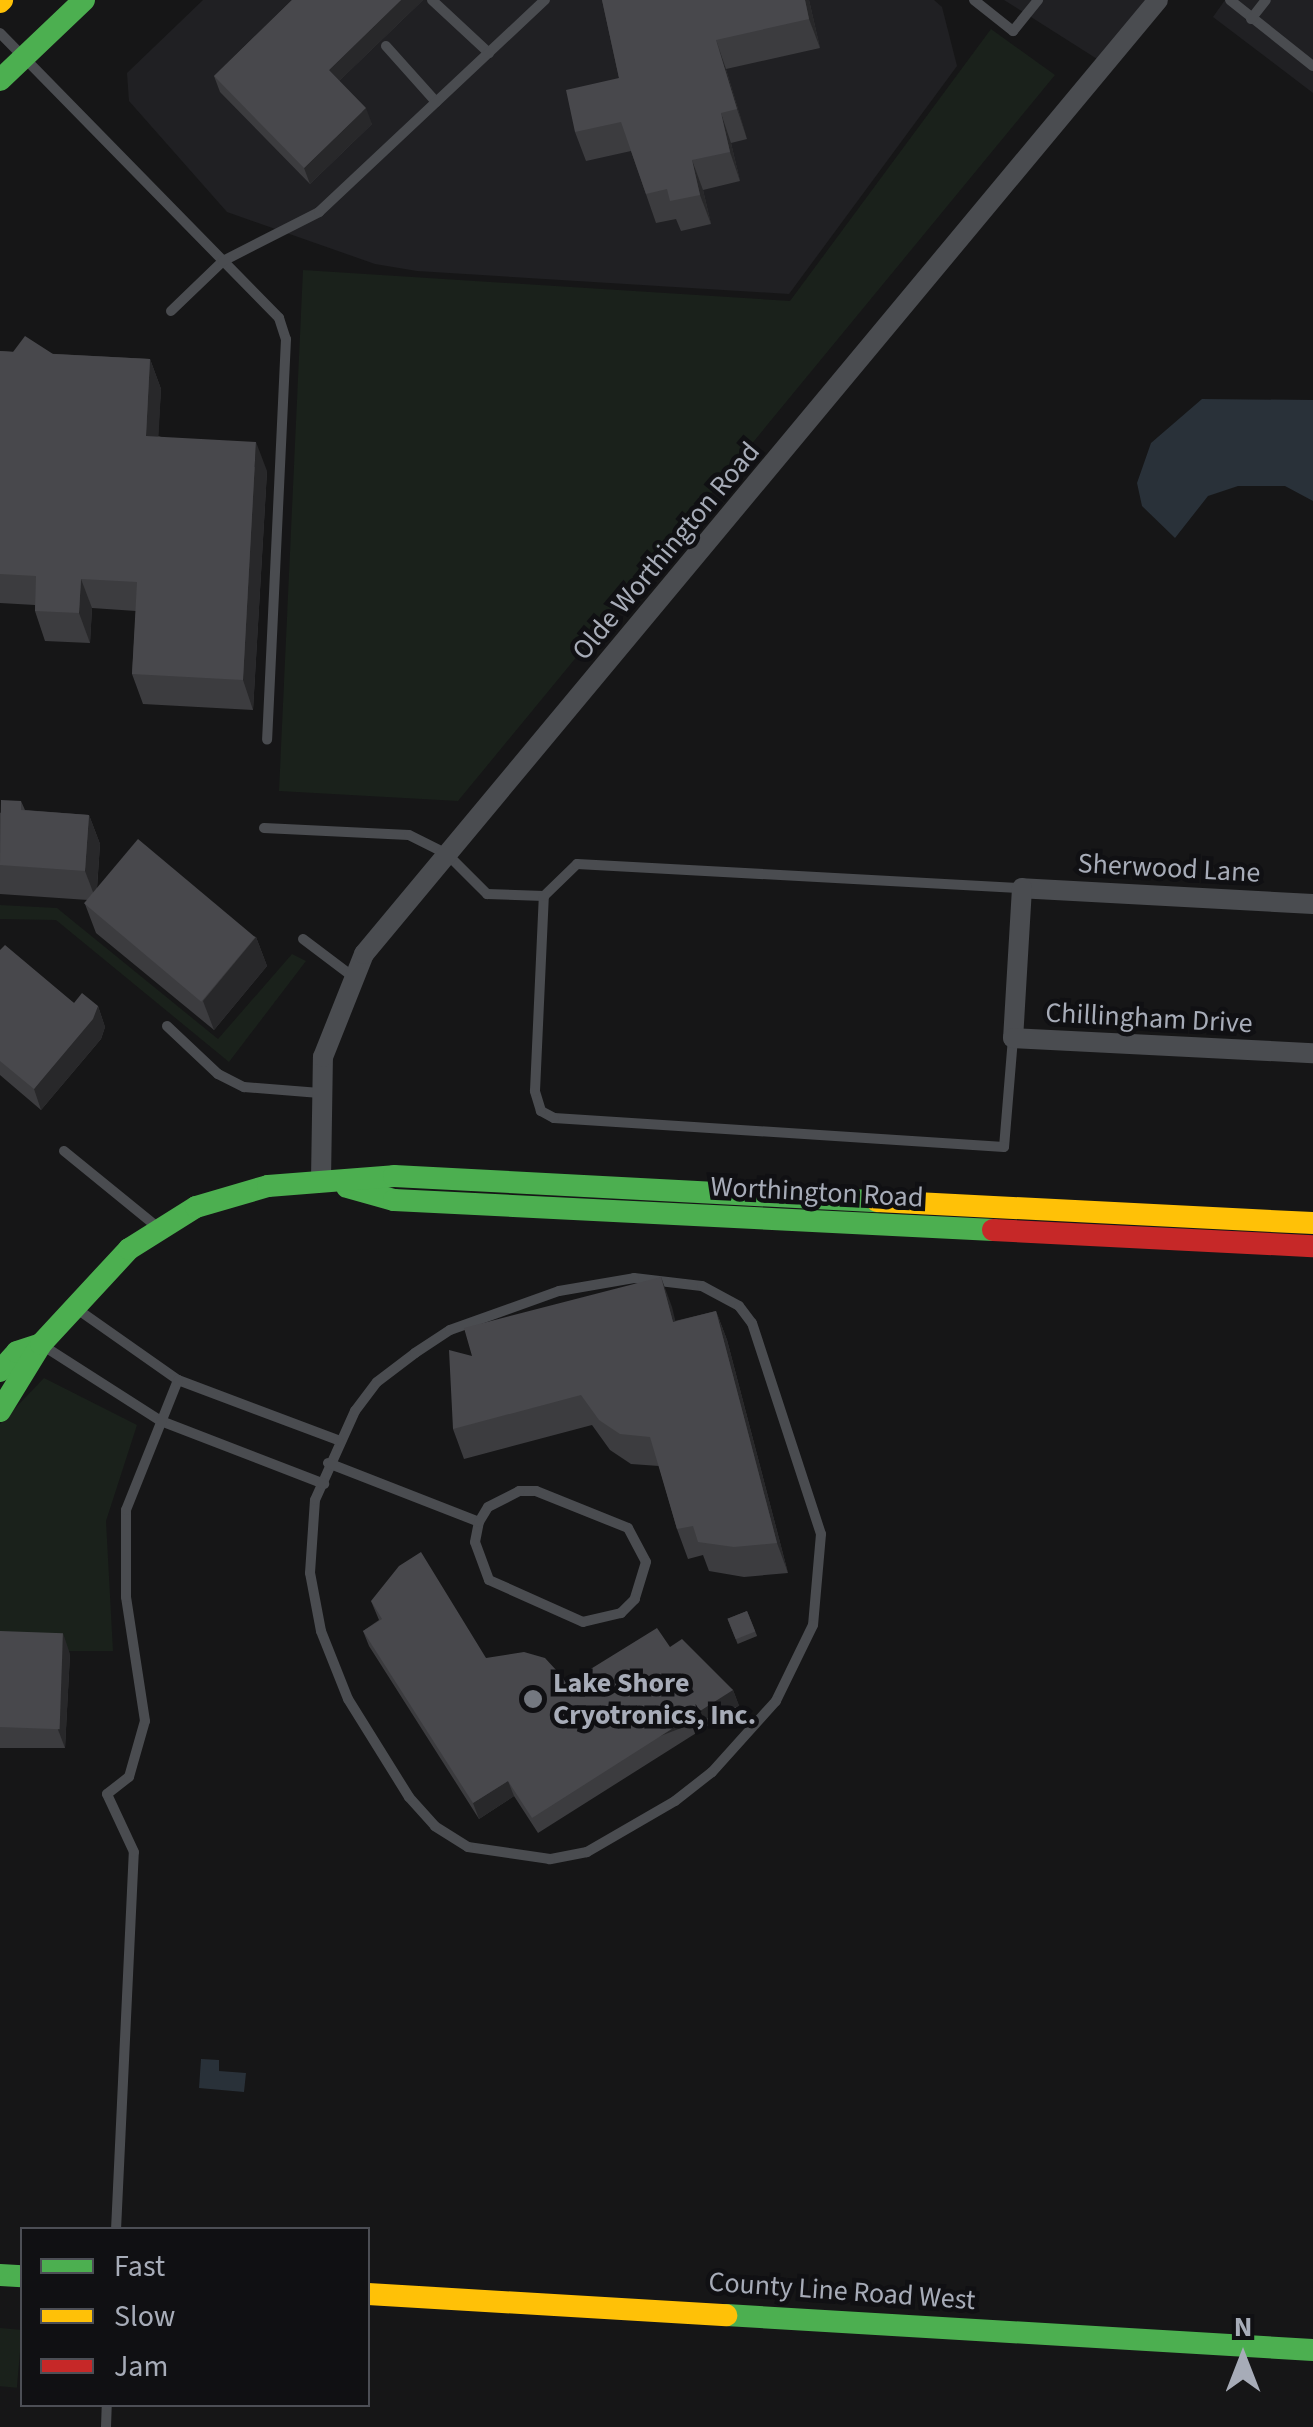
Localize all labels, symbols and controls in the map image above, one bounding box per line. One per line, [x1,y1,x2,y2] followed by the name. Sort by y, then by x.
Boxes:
[565,435,767,667] street label: Olde Worthington Road
[1077,846,1261,890] street label: Sherwood Lane
[1044,996,1254,1040] street label: Chillingham Drive
[710,1170,924,1214] street label: Worthington Road
[553,1666,756,1732] place label: Lake Shore Cryotronics, Inc.
[522,1688,544,1710] marker: Lake Shore Cryotronics, Inc.
[20,2227,370,2407] legend
[114,2245,165,2288] text: Fast
[707,2265,977,2317] street label: County Line Road West
[114,2295,175,2338] text: Slow
[1193,2307,1293,2407] north arrow
[1234,2307,1252,2347] text: N
[114,2345,168,2388] text: Jam

